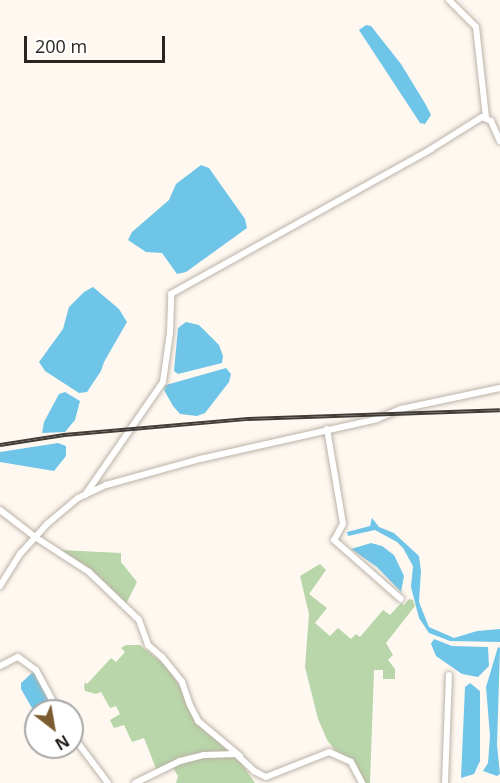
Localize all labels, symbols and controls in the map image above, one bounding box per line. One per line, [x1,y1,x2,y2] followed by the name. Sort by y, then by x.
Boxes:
[27,24,168,62] scale bar
[35,34,87,58] text: 200 m
[24,699,84,759] north arrow
[51,730,73,755] text: N

